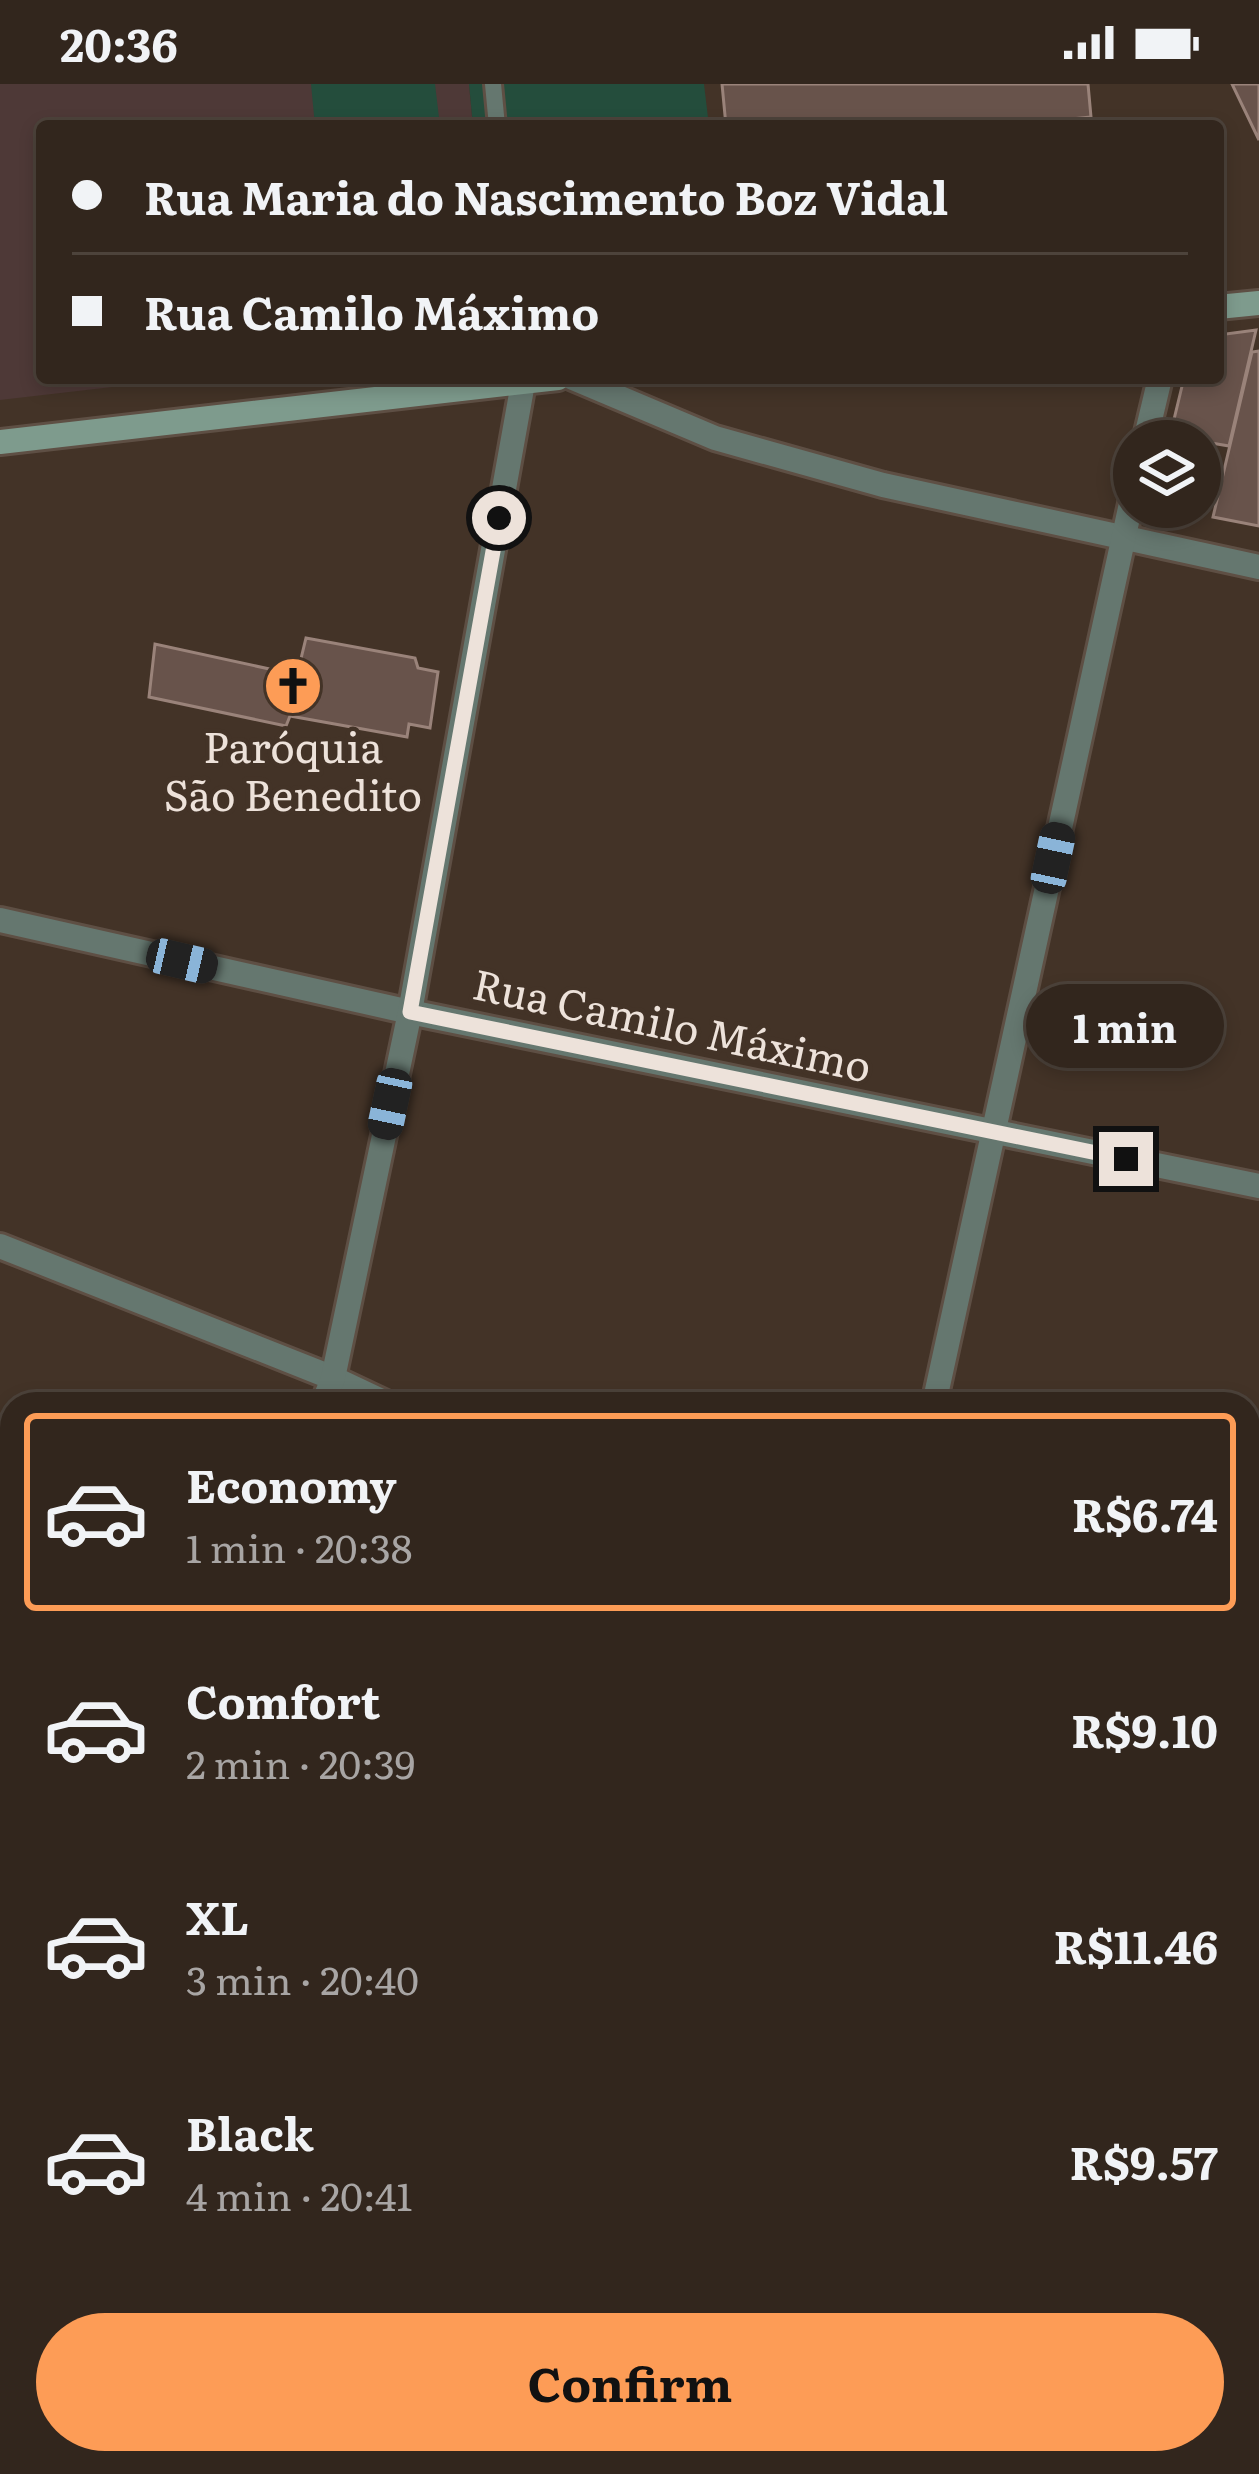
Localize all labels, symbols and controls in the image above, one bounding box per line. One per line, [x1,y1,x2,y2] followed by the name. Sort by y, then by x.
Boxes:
[60,9,178,76] text: 20:36
[144,162,948,229] text: Rua Maria do Nascimento Boz Vidal
[144,277,599,344] text: Rua Camilo Máximo
[1113,420,1221,528] map controls
[1113,420,1221,528] button: layers
[472,491,526,545] route start
[262,655,324,717] church icon: Paróquia São Benedito
[164,714,422,824] place label: Paróquia São Benedito
[1028,819,1078,897] car
[143,935,221,987] car
[468,951,877,1096] street label: Rua Camilo Máximo
[1027,985,1225,1069] callout: 1 min
[1073,997,1177,1055] text: 1 min
[365,1065,415,1143] car
[1099,1132,1153,1186] route end
[186,1450,397,1517] text: Economy
[42,1458,150,1566] icon: car
[1072,1479,1218,1546] text: R$6.74
[186,1517,412,1575] text: 1 min · 20:38
[186,1666,380,1733] text: Comfort
[42,1674,150,1782] icon: car
[1071,1695,1218,1762] text: R$9.10
[186,1733,415,1791] text: 2 min · 20:39
[186,1882,249,1949] text: XL
[42,1890,150,1998] icon: car
[1054,1911,1218,1978] text: R$11.46
[186,1949,419,2007] text: 3 min · 20:40
[186,2098,314,2165] text: Black
[42,2106,150,2214] icon: car
[1069,2127,1218,2194] text: R$9.57
[186,2165,412,2223] text: 4 min · 20:41
[36,2313,1224,2451] button: Confirm

